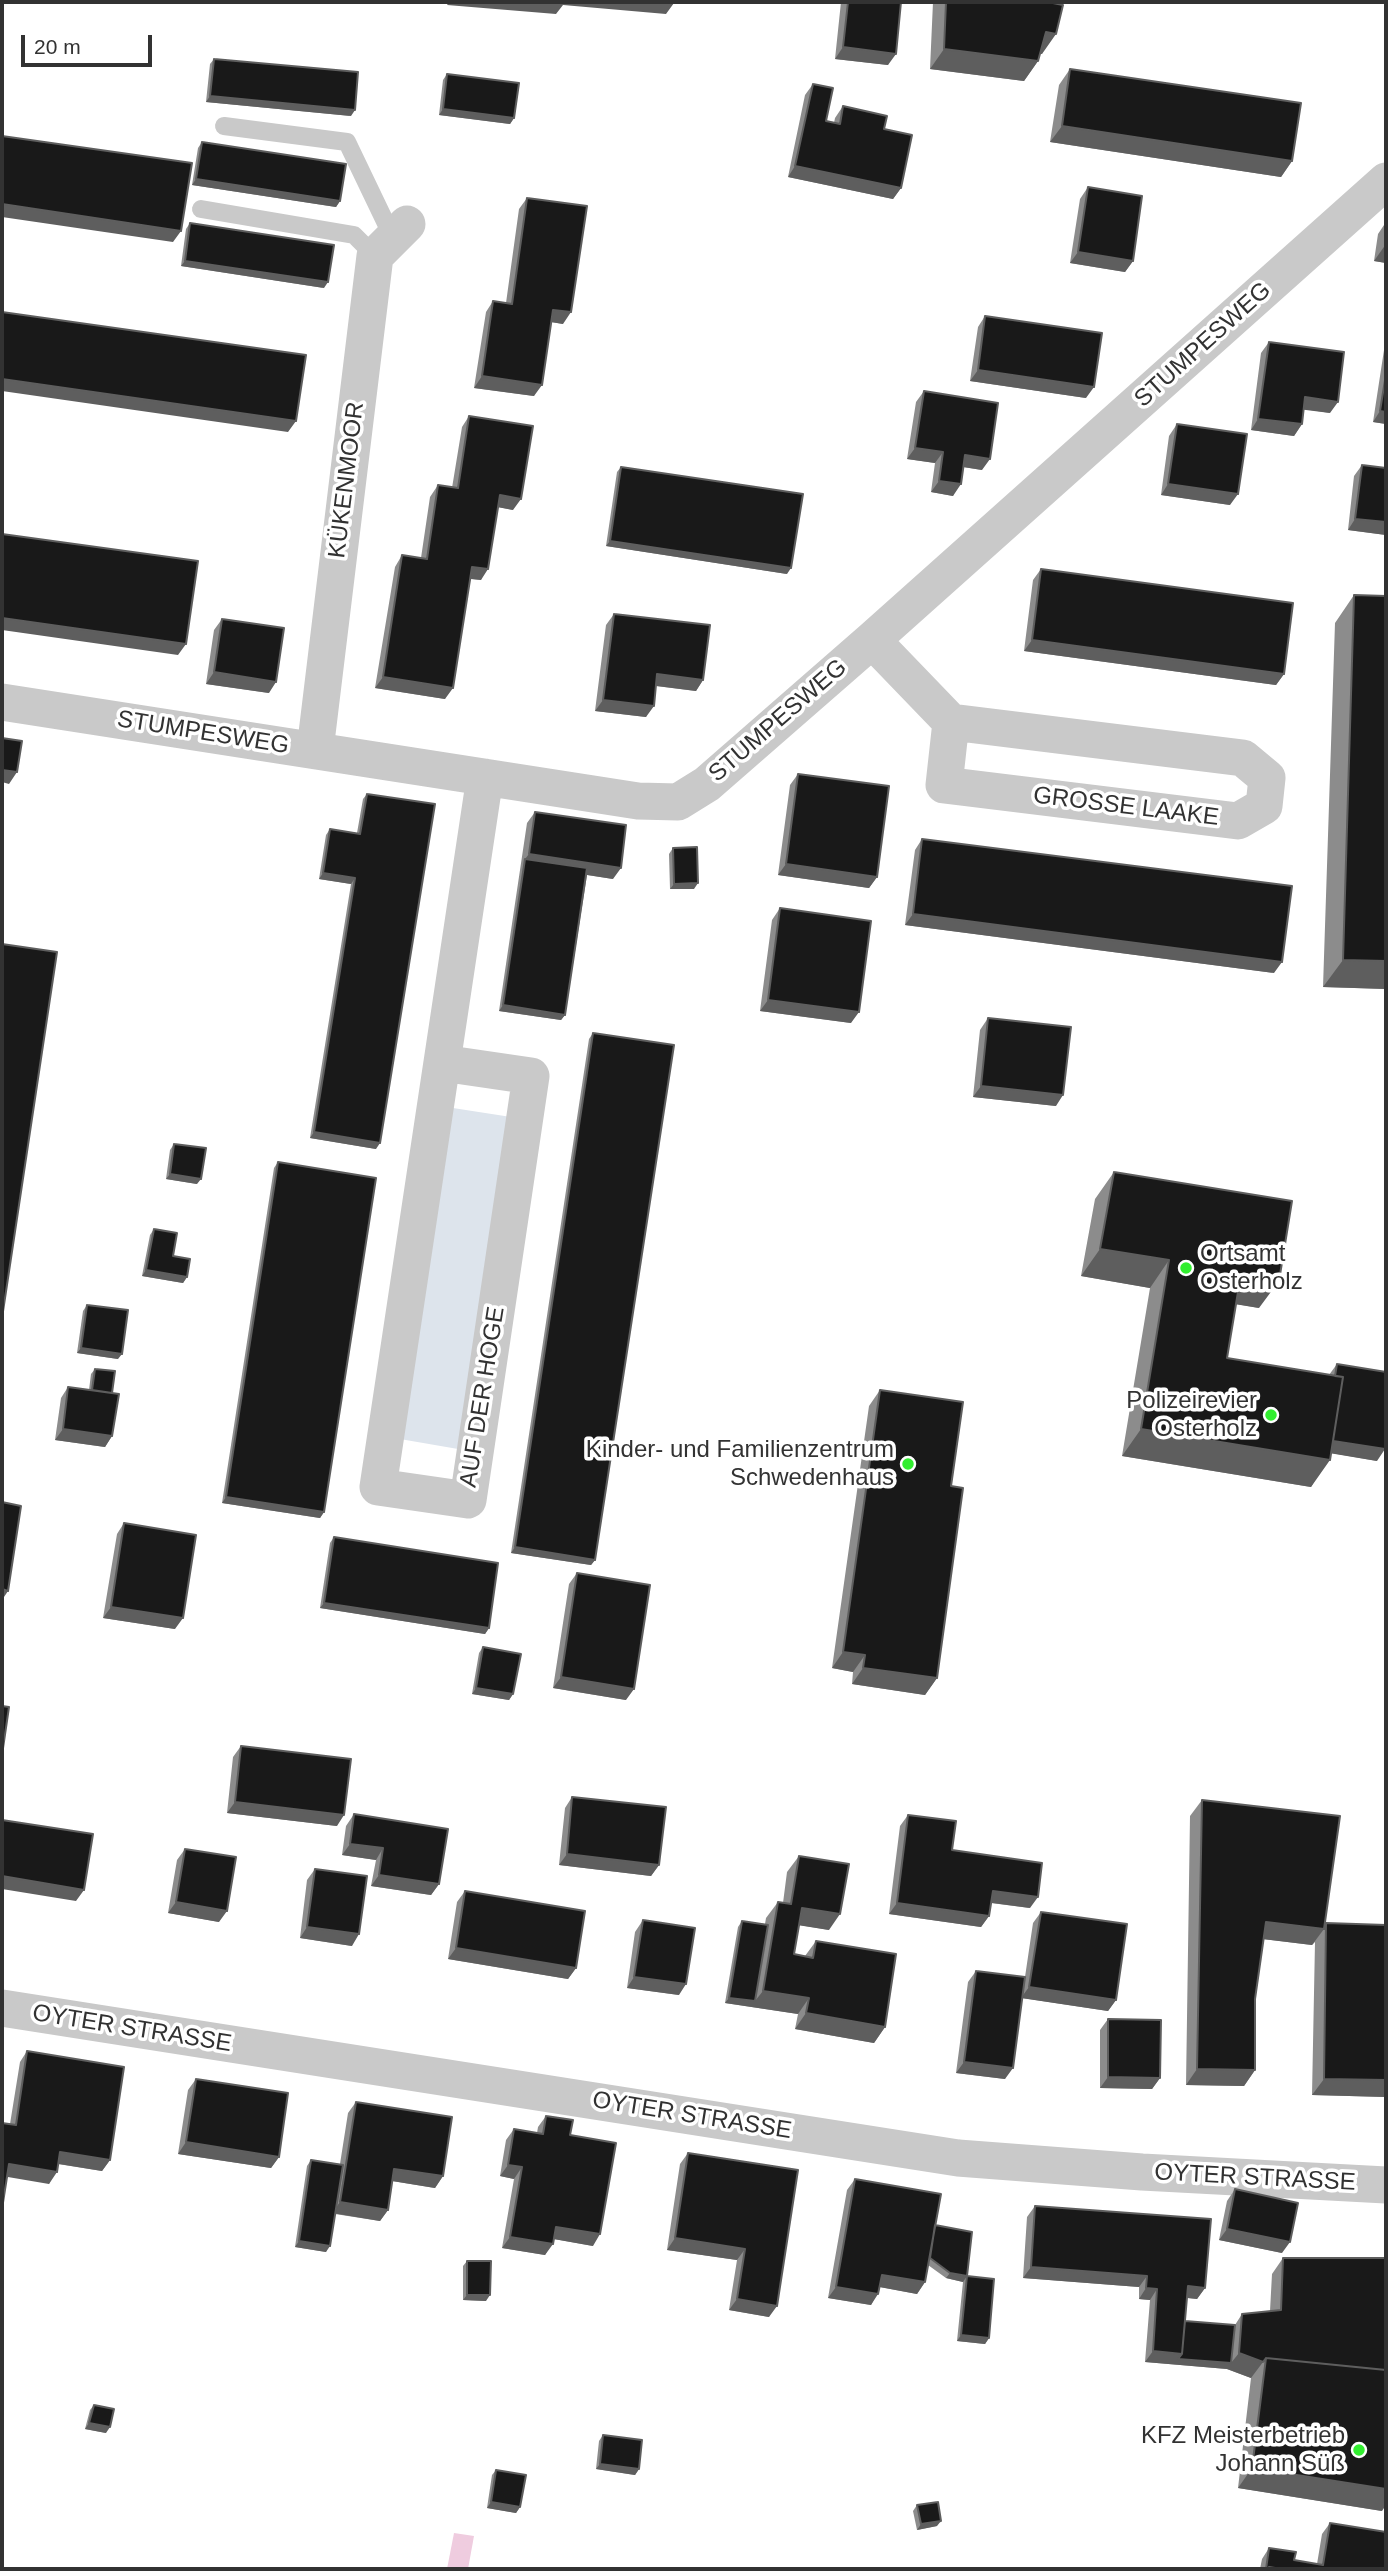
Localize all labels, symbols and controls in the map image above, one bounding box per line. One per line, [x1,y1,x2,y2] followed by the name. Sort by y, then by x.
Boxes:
[24,21,156,65] scale bar
[34,35,81,58] text: 20 m
[1129,276,1277,414] street label: STUMPESWEG
[323,400,371,560] street label: KÜKENMOOR
[703,653,853,789] street label: STUMPESWEG
[115,705,291,761] street label: STUMPESWEG
[1032,781,1220,833] street label: GROSSE LAAKE
[1200,1240,1303,1296] place label: Ortsamt Osterholz
[1178,1260,1194,1276] marker: Ortsamt Osterholz
[454,1305,512,1489] street label: AUF DER HOGE
[1126,1387,1257,1443] place label: Polizeirevier Osterholz
[1263,1407,1279,1423] marker: Polizeirevier Osterholz
[586,1436,894,1492] place label: Kinder- und Familienzentrum Schwedenhaus
[900,1456,916,1472] marker: Kinder- und Familienzentrum Schwedenhaus
[30,1999,234,2059] street label: OYTER STRASSE
[590,2086,794,2146] street label: OYTER STRASSE
[1154,2158,1356,2198] street label: OYTER STRASSE
[1141,2422,1345,2478] place label: KFZ Meisterbetrieb Johann Süß
[1351,2442,1367,2458] marker: KFZ Meisterbetrieb Johann Süß

